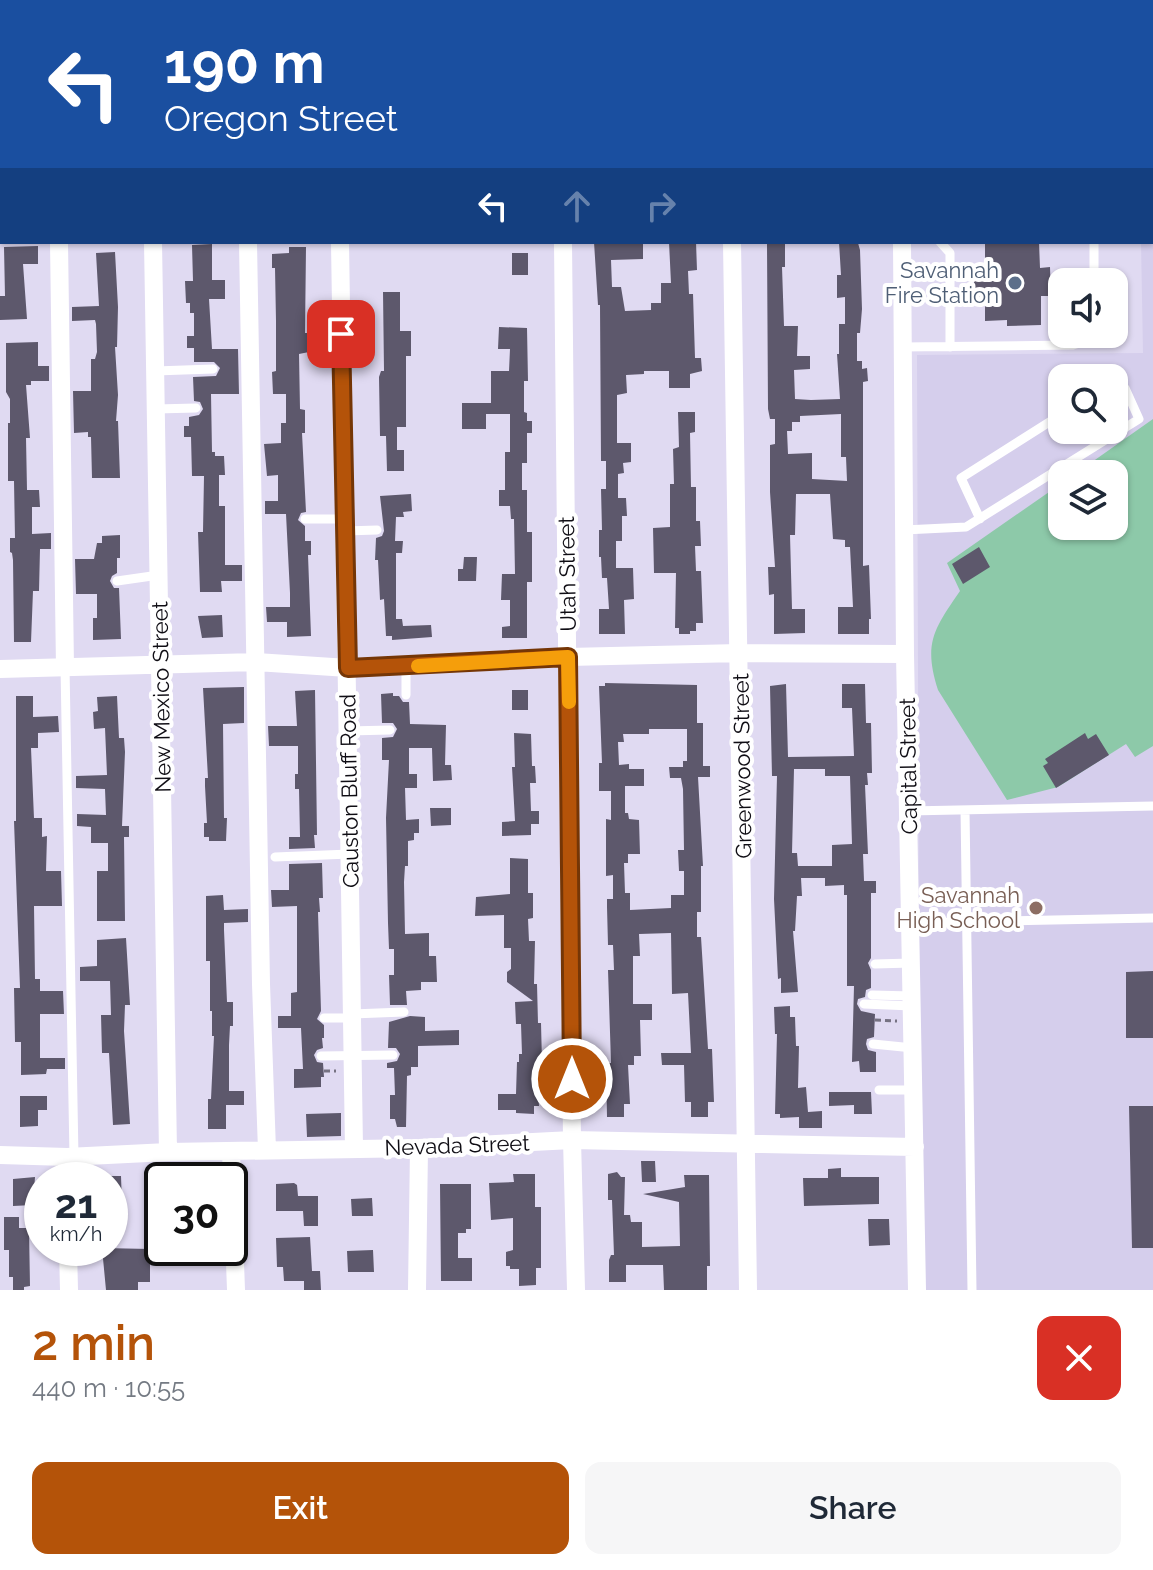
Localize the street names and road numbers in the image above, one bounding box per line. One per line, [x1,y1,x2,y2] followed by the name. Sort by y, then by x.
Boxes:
[553,515,581,632] street label: Utah Street
[146,600,176,793] street label: New Mexico Street
[727,672,757,859] street label: Greenwood Street
[334,694,364,888] street label: Causton Bluff Road
[894,697,922,835] street label: Capital Street
[384,1129,531,1161] street label: Nevada Street

